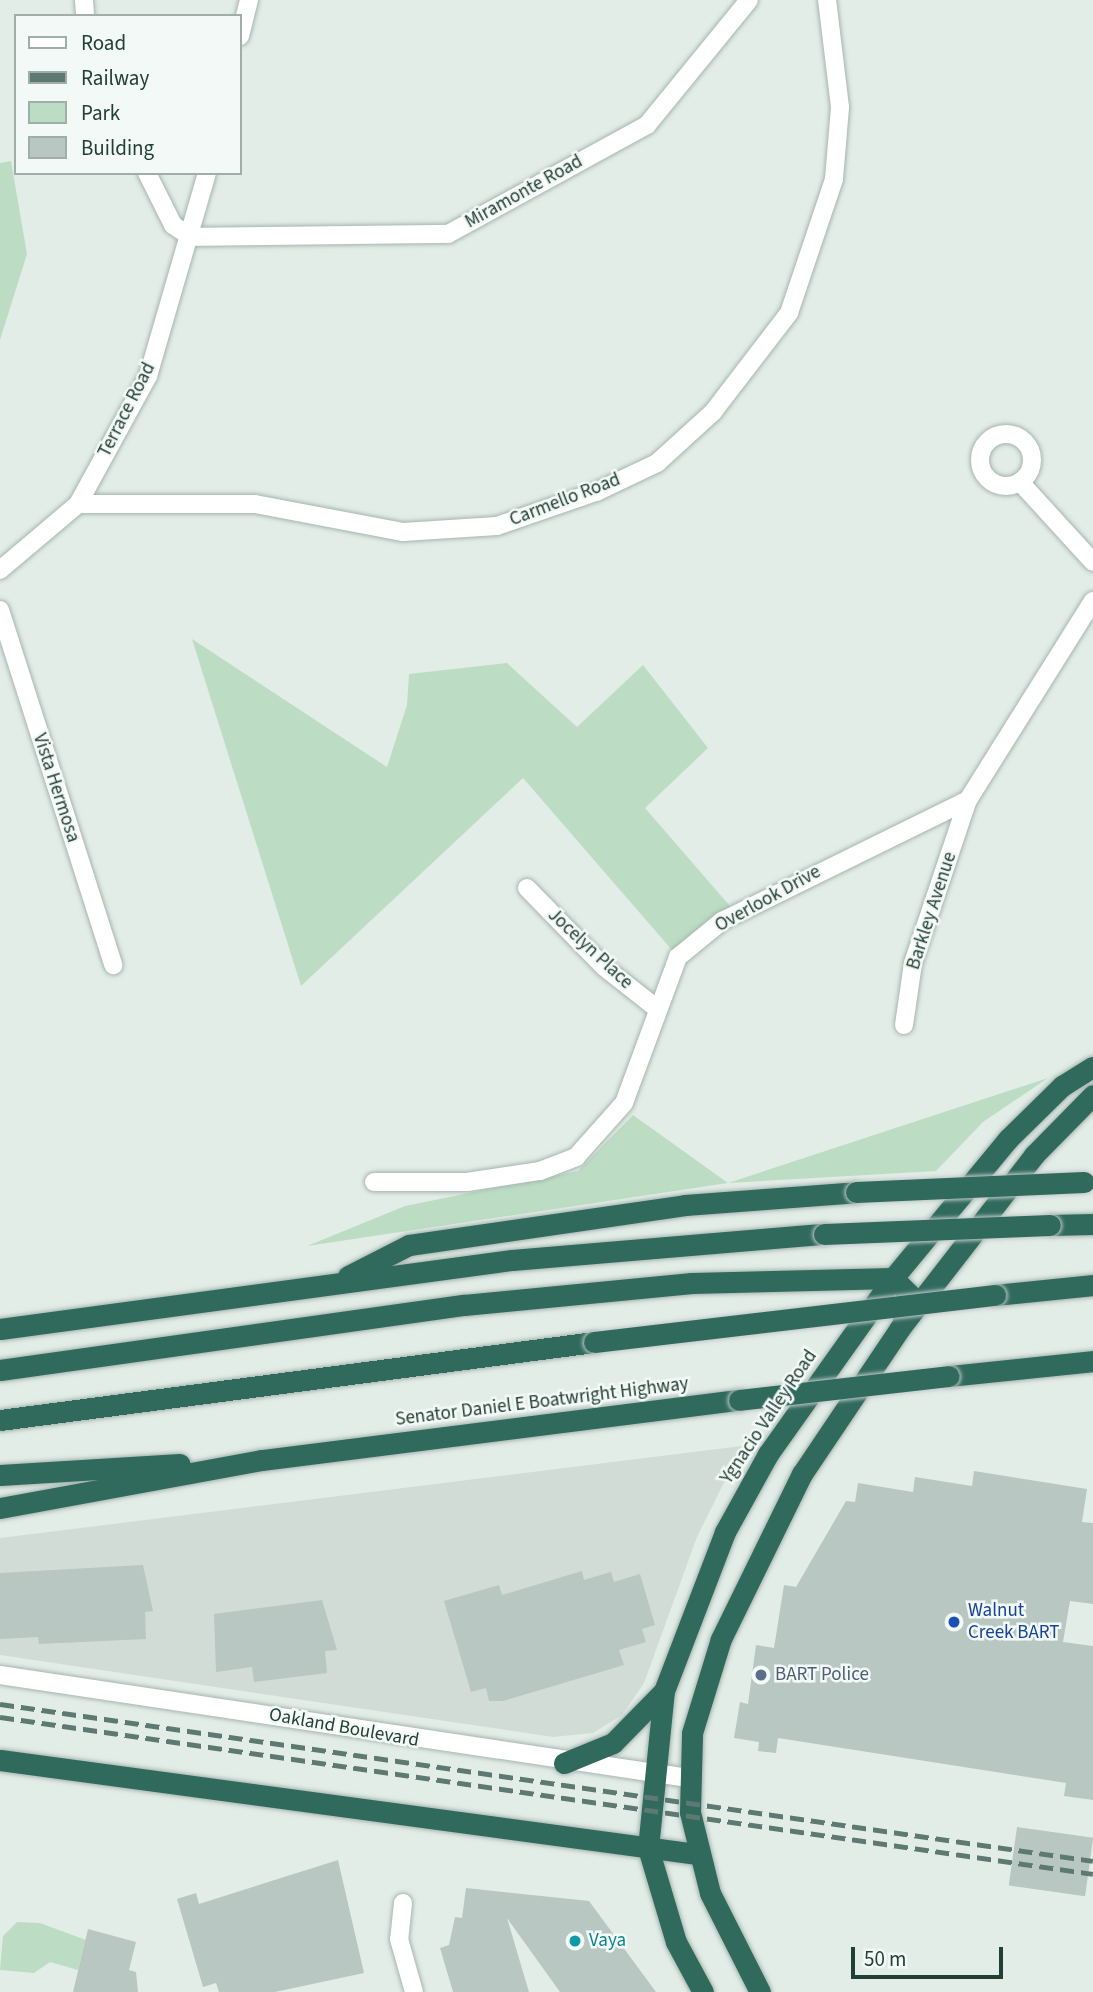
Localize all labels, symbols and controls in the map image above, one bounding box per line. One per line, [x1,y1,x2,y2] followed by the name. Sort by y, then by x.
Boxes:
[14,14,242,175] legend
[81,28,126,58] text: Road
[81,63,149,93] text: Railway
[81,98,120,128] text: Park
[81,133,154,163] text: Building
[461,150,587,234] street label: Miramonte Road
[93,359,161,461] street label: Terrace Road
[506,468,624,532] street label: Carmello Road
[28,731,84,845] street label: Vista Hermosa
[902,849,962,973] street label: Barkley Avenue
[711,861,825,937] street label: Overlook Drive
[543,904,637,994] street label: Jocelyn Place
[716,1346,822,1488] street label: Ygnacio Valley Road
[394,1373,690,1431] street label: Senator Daniel E Boatwright Highway
[968,1600,1060,1644] place label: Walnut Creek BART
[946,1614,962,1630] marker: Walnut Creek BART
[775,1664,869,1686] place label: BART Police
[753,1667,769,1683] marker: BART Police
[267,1704,421,1752] street label: Oakland Boulevard
[589,1930,626,1952] place label: Vaya
[855,1932,1007,1976] scale bar
[567,1933,583,1949] marker: Vaya
[864,1944,906,1974] text: 50 m

